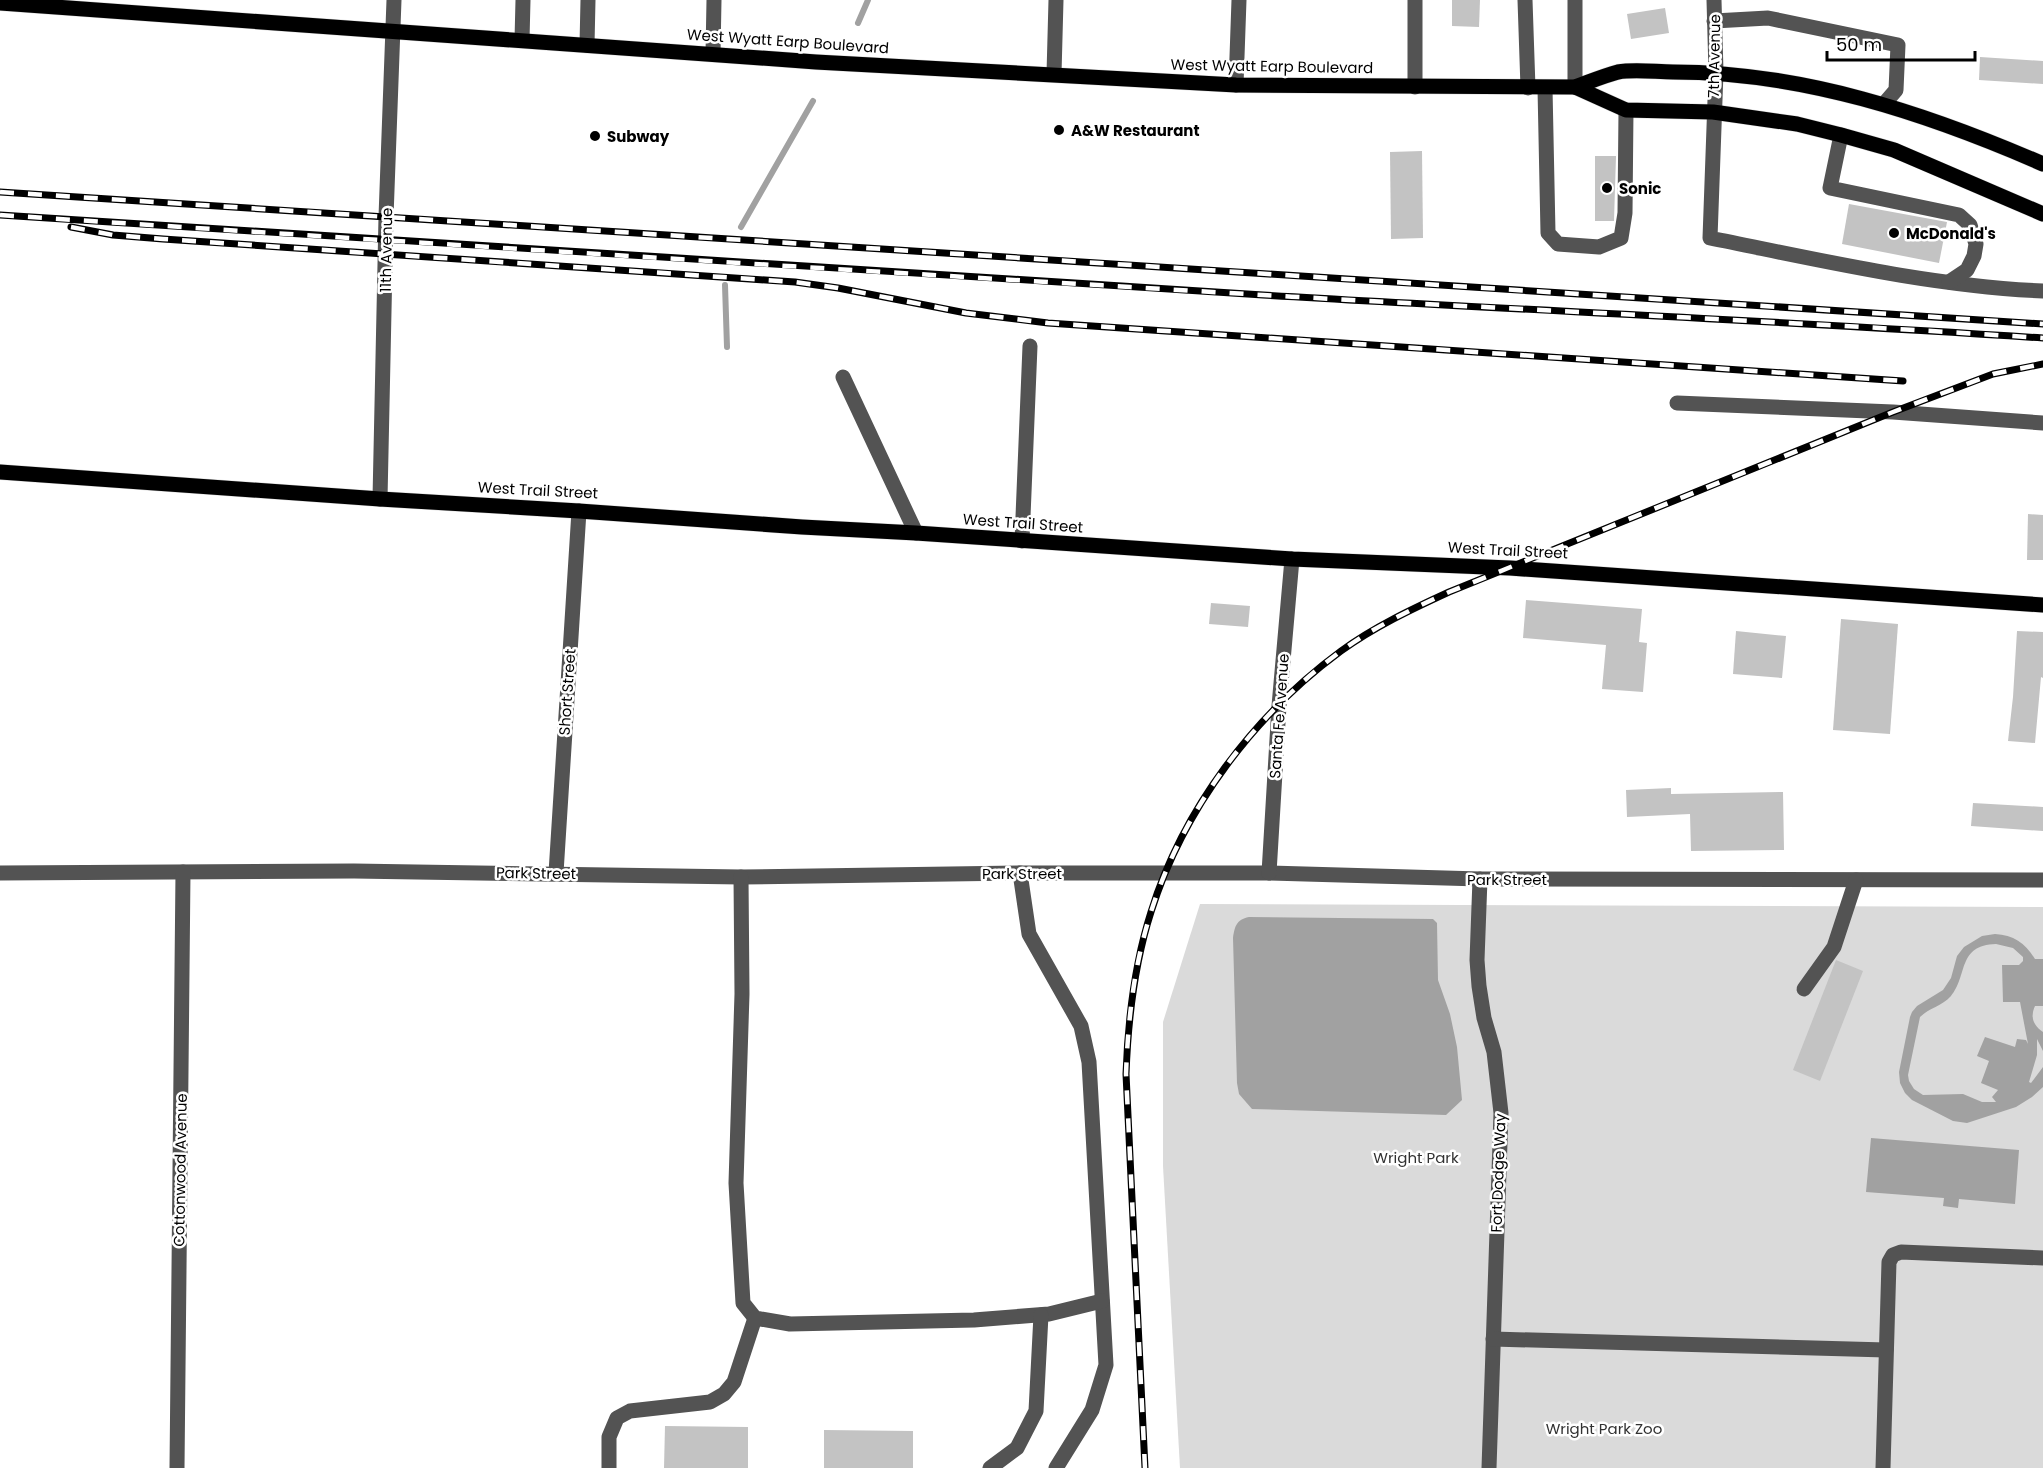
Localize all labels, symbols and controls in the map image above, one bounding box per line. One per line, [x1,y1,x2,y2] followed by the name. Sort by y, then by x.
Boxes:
[1703,14,1725,98] street label: 7th Avenue
[686,23,890,59] street label: West Wyatt Earp Boulevard
[1827,24,1976,62] scale bar
[1836,32,1882,57] text: 50 m
[1171,54,1373,78] street label: West Wyatt Earp Boulevard
[1071,120,1200,141] place label: A&W Restaurant
[1052,123,1066,137] marker: A&W Restaurant
[607,126,670,147] place label: Subway
[588,129,602,143] marker: Subway
[1619,178,1661,199] place label: Sonic
[1600,181,1614,195] marker: Sonic
[375,207,397,293] street label: 11th Avenue
[1906,223,1996,244] place label: McDonald's
[1887,226,1901,240] marker: McDonald's
[477,476,599,504] street label: West Trail Street
[962,508,1084,538] street label: West Trail Street
[1447,536,1569,564] street label: West Trail Street
[553,648,581,736] street label: Short Street
[1264,653,1294,779] street label: Santa Fe Avenue
[496,862,576,884] street label: Park Street
[982,863,1062,884] street label: Park Street
[1467,869,1547,890] street label: Park Street
[168,1093,192,1247] street label: Cottonwood Avenue
[1485,1113,1511,1233] street label: Fort Dodge Way
[1373,1147,1459,1168] park label: Wright Park
[1546,1418,1662,1439] park label: Wright Park Zoo

